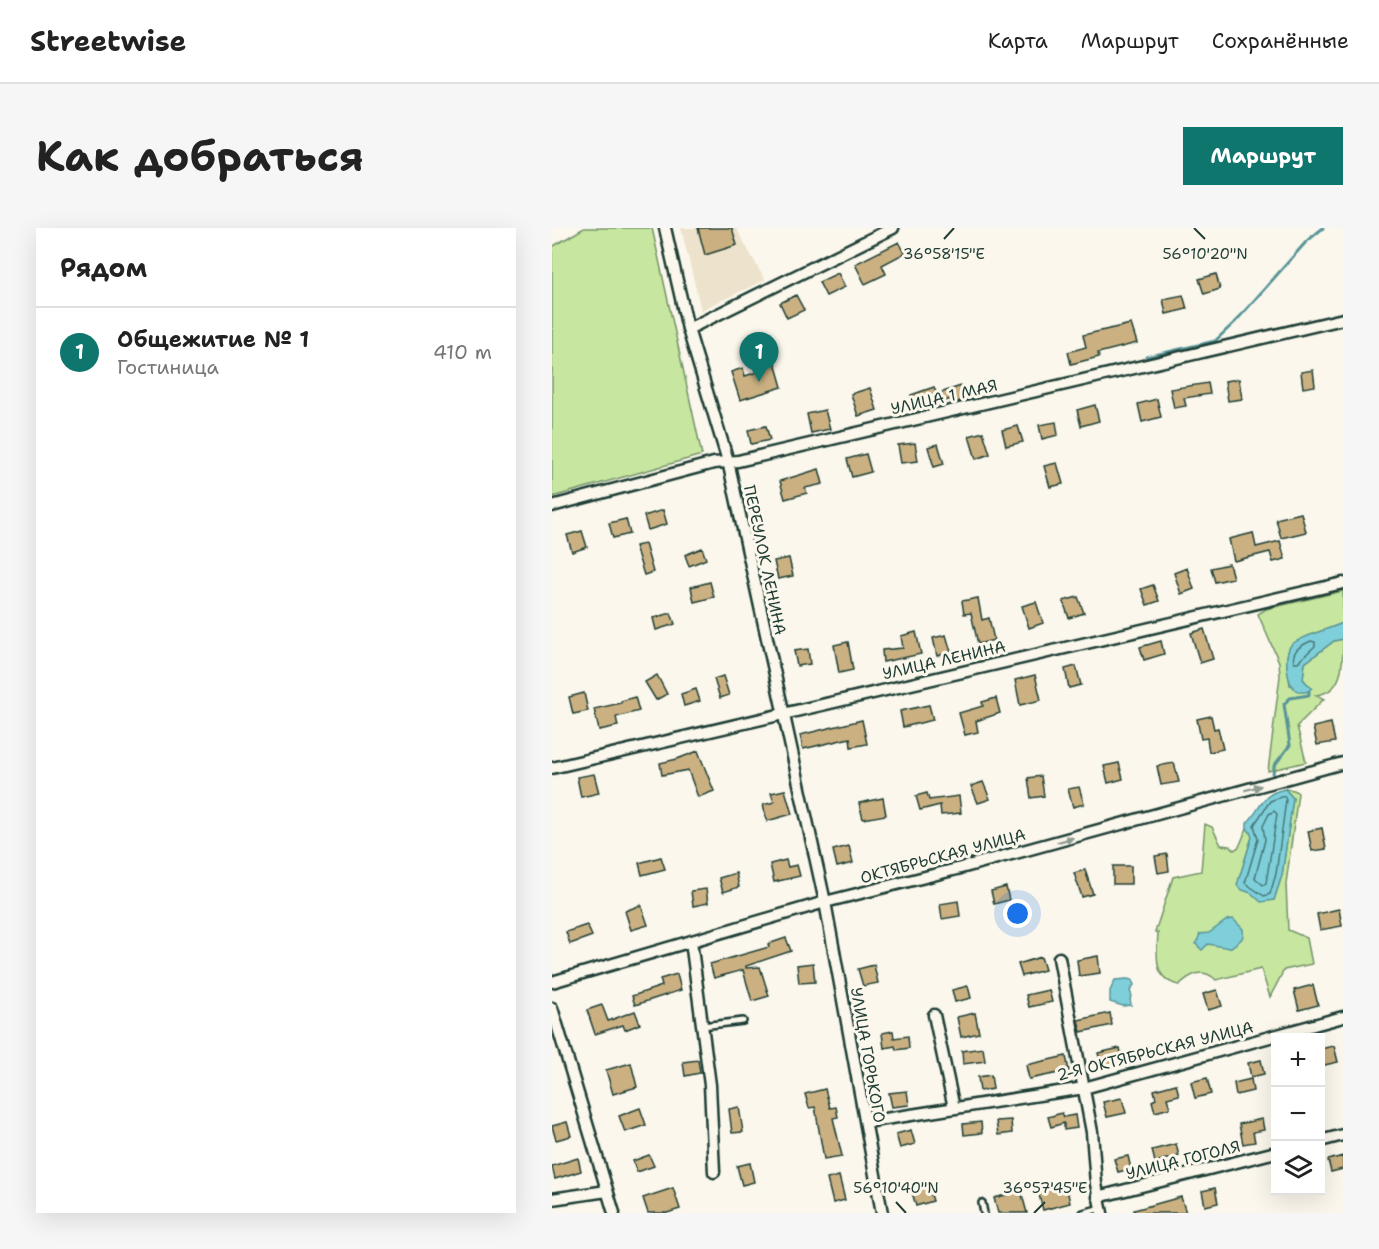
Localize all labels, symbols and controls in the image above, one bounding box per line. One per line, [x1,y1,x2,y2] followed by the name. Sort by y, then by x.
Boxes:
[30,22,186,60] text: Streetwise
[988,27,1048,55] text: Карта
[1081,27,1179,55] text: Маршрут
[1212,27,1349,55] text: Сохранённые
[1183,127,1343,185] button: Маршрут
[36,128,364,184] text: Как добраться
[903,244,985,264] text: 36°58'15"E
[1162,244,1248,264] text: 56°10'20"N
[60,250,147,285] text: Рядом
[117,325,309,354] text: Общежитие № 1
[740,332,778,382] pin: 1
[75,339,84,365] text: 1
[433,339,492,365] text: 410 m
[117,354,219,380] text: Гостиница
[889,375,999,419] street label: УЛИЦА 1 МАЯ
[739,483,791,637] street label: ПЕРЕУЛОК ЛЕНИНА
[880,636,1008,684] street label: УЛИЦА ЛЕНИНА
[1244,783,1262,792] one-way arrow
[858,824,1028,888] street label: ОКТЯБРЬСКАЯ УЛИЦА
[1055,834,1074,844] one-way arrow
[1003,899,1032,928] your location
[846,986,890,1124] street label: УЛИЦА ГОРЬКОГО
[1055,1016,1255,1086] street label: 2-Я ОКТЯБРЬСКАЯ УЛИЦА
[1271,1033,1325,1195] map controls
[1271,1033,1325,1087] button: +
[1271,1087,1325,1141] button: −
[1124,1136,1242,1184] street label: УЛИЦА ГОГОЛЯ
[1271,1141,1325,1195] button: layers
[853,1178,939,1198] text: 56°10'40"N
[1003,1178,1087,1198] text: 36°57'45"E

